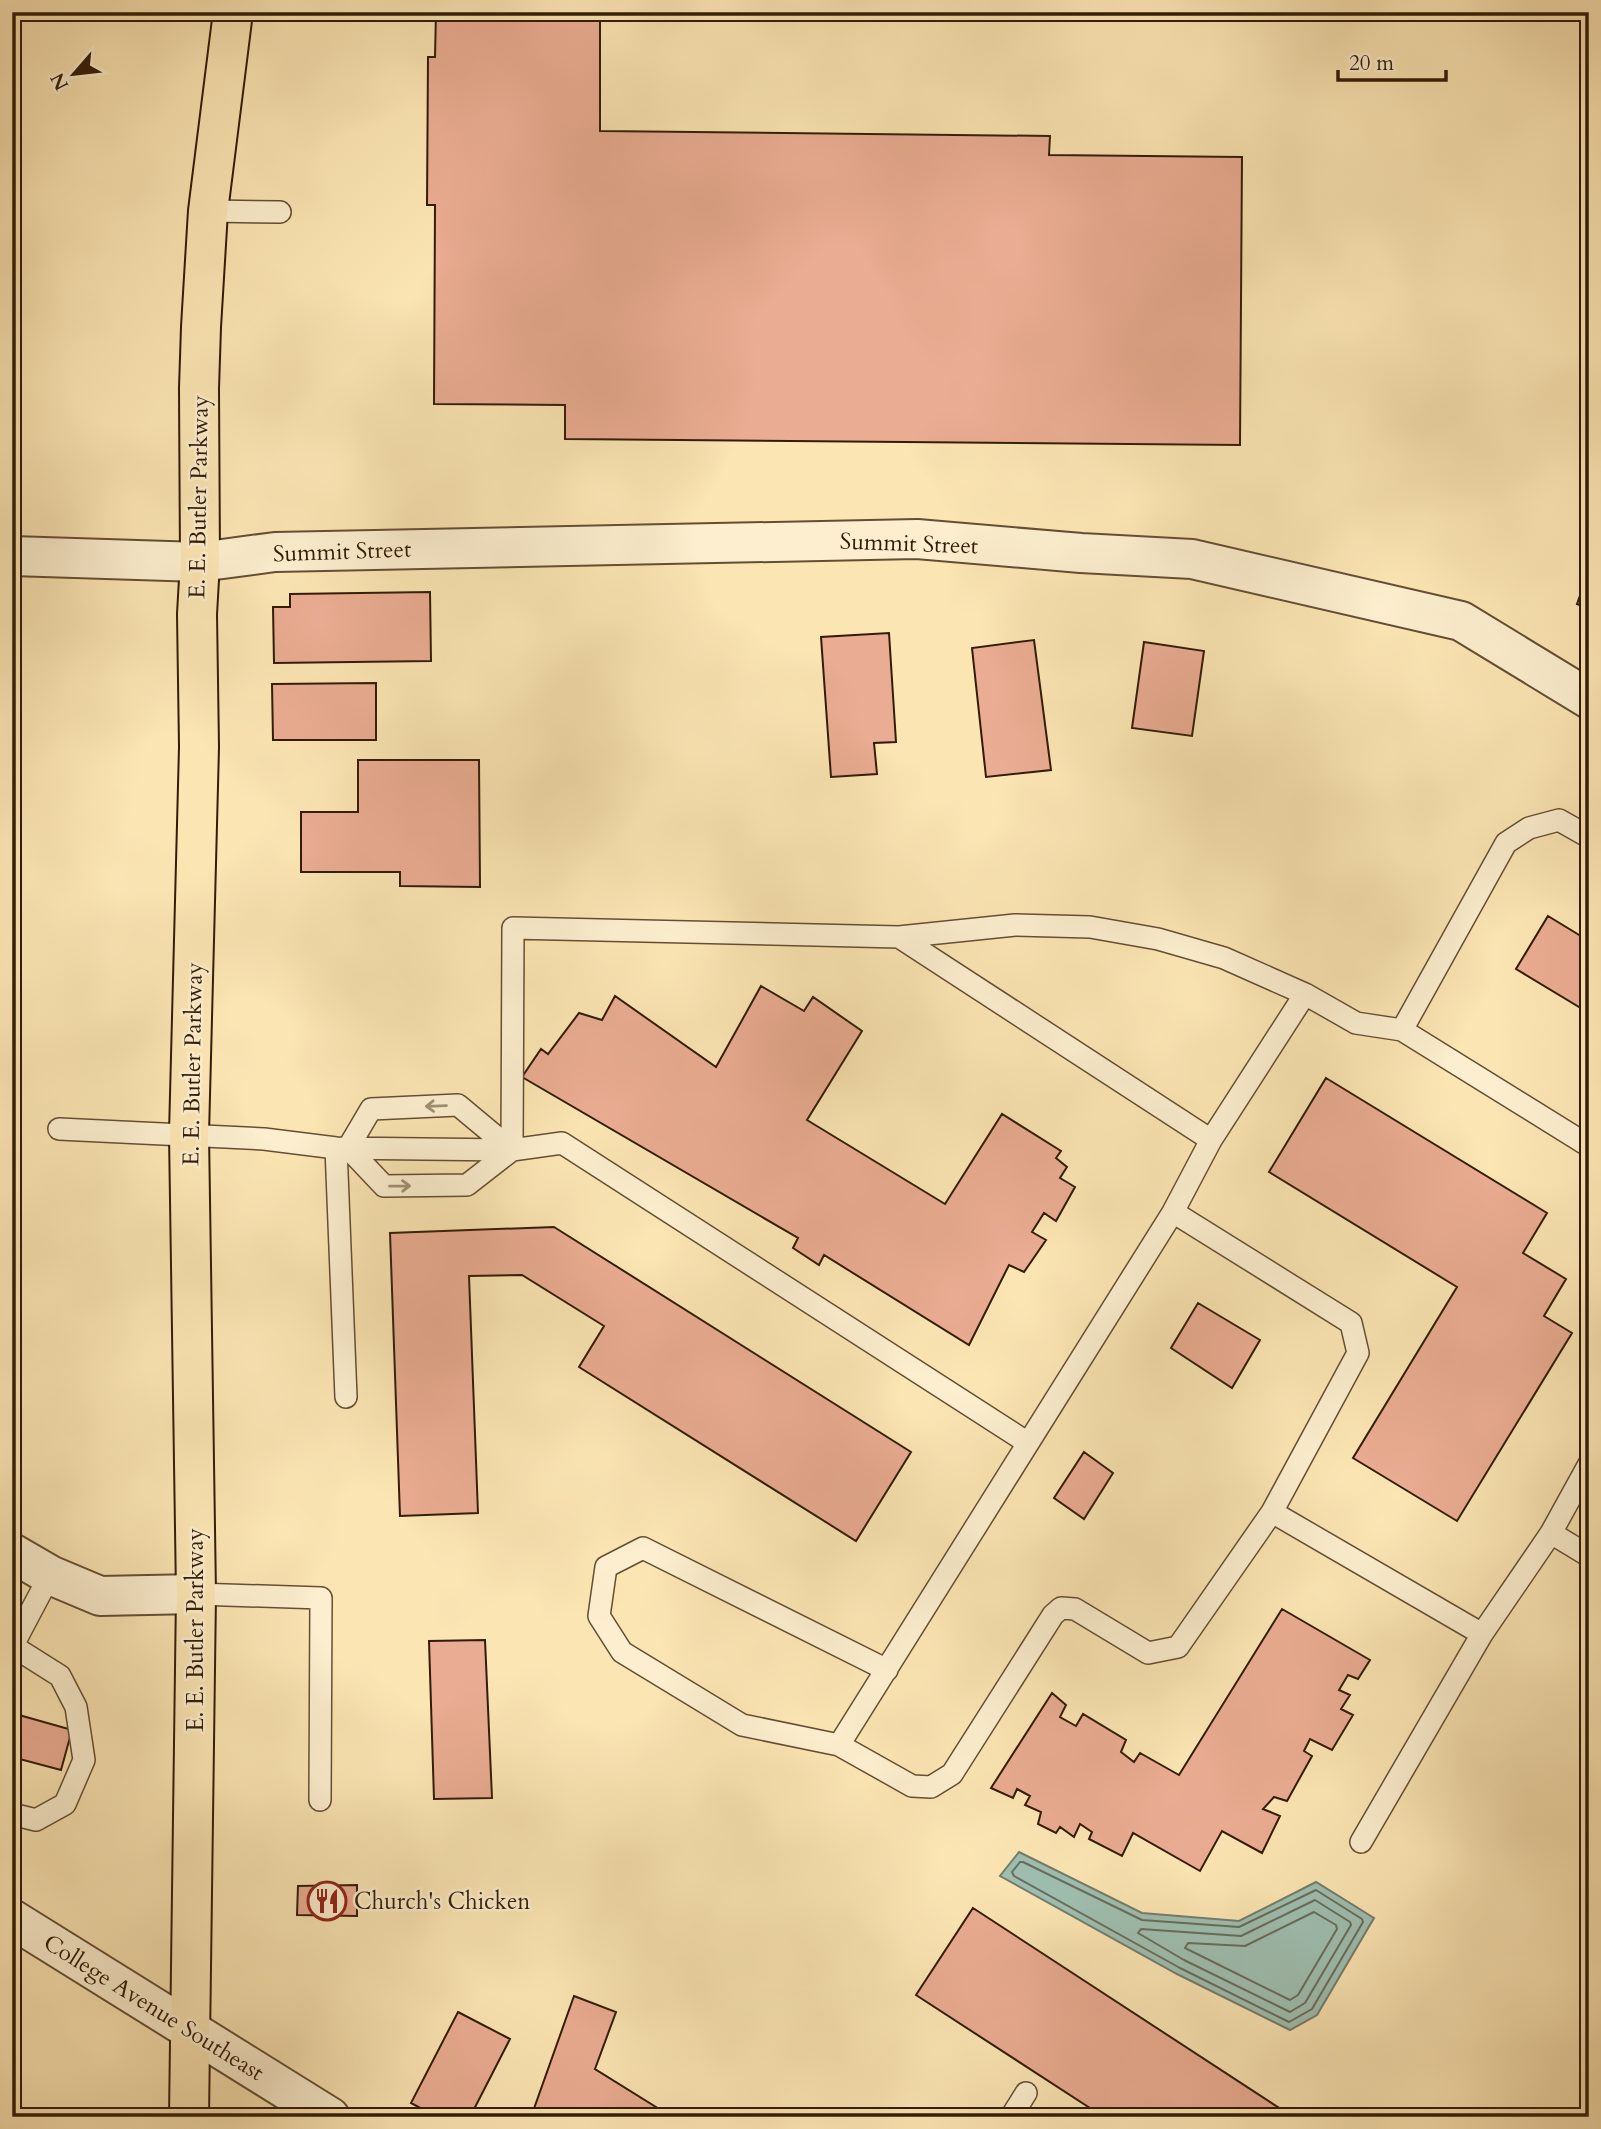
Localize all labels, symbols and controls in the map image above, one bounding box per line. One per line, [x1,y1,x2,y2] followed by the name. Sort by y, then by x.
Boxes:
[38,38,108,108] north arrow
[1338,38,1447,82] scale bar
[1349,49,1394,78] text: 20 m
[44,68,75,95] text: N
[181,395,216,599] street label: E. E. Butler Parkway
[839,526,979,561] street label: Summit Street
[272,534,412,569] street label: Summit Street
[175,962,210,1166] street label: E. E. Butler Parkway
[424,1100,447,1113] one-way arrow
[388,1179,411,1193] one-way arrow
[180,1528,211,1732] street label: E. E. Butler Parkway
[306,1880,348,1922] restaurant icon: Church's Chicken
[354,1886,530,1917] place label: Church's Chicken
[38,1927,270,2088] street label: College Avenue Southeast

